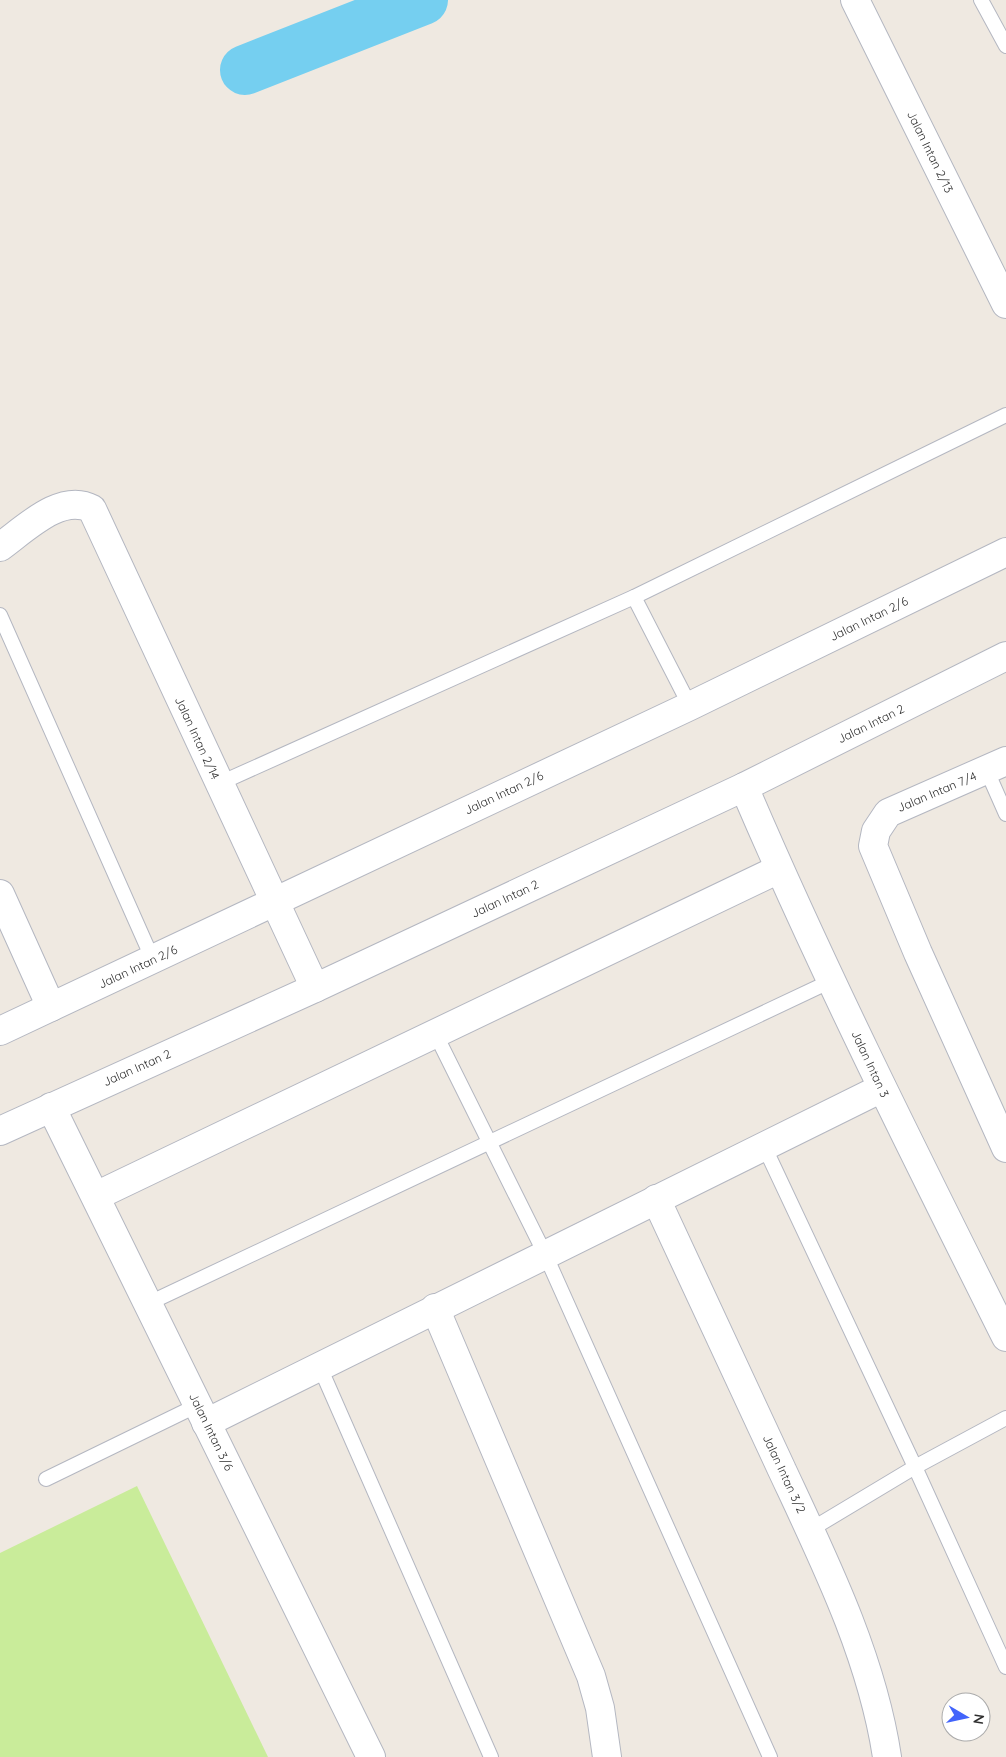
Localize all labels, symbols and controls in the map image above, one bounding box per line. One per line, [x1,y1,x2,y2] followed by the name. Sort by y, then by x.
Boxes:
[904,108,957,195] street label: Jalan Intan 2/13
[827,593,911,644] street label: Jalan Intan 2/6
[172,694,223,781] street label: Jalan Intan 2/14
[835,701,907,746] street label: Jalan Intan 2
[462,768,546,817] street label: Jalan Intan 2/6
[895,768,979,815] street label: Jalan Intan 7/4
[469,876,541,921] street label: Jalan Intan 2
[96,942,180,991] street label: Jalan Intan 2/6
[848,1028,893,1100] street label: Jalan Intan 3
[101,1046,173,1089] street label: Jalan Intan 2
[186,1390,237,1474] street label: Jalan Intan 3/6
[760,1432,809,1516] street label: Jalan Intan 3/2
[941,1692,991,1742] north arrow
[969,1713,989,1726] text: N

